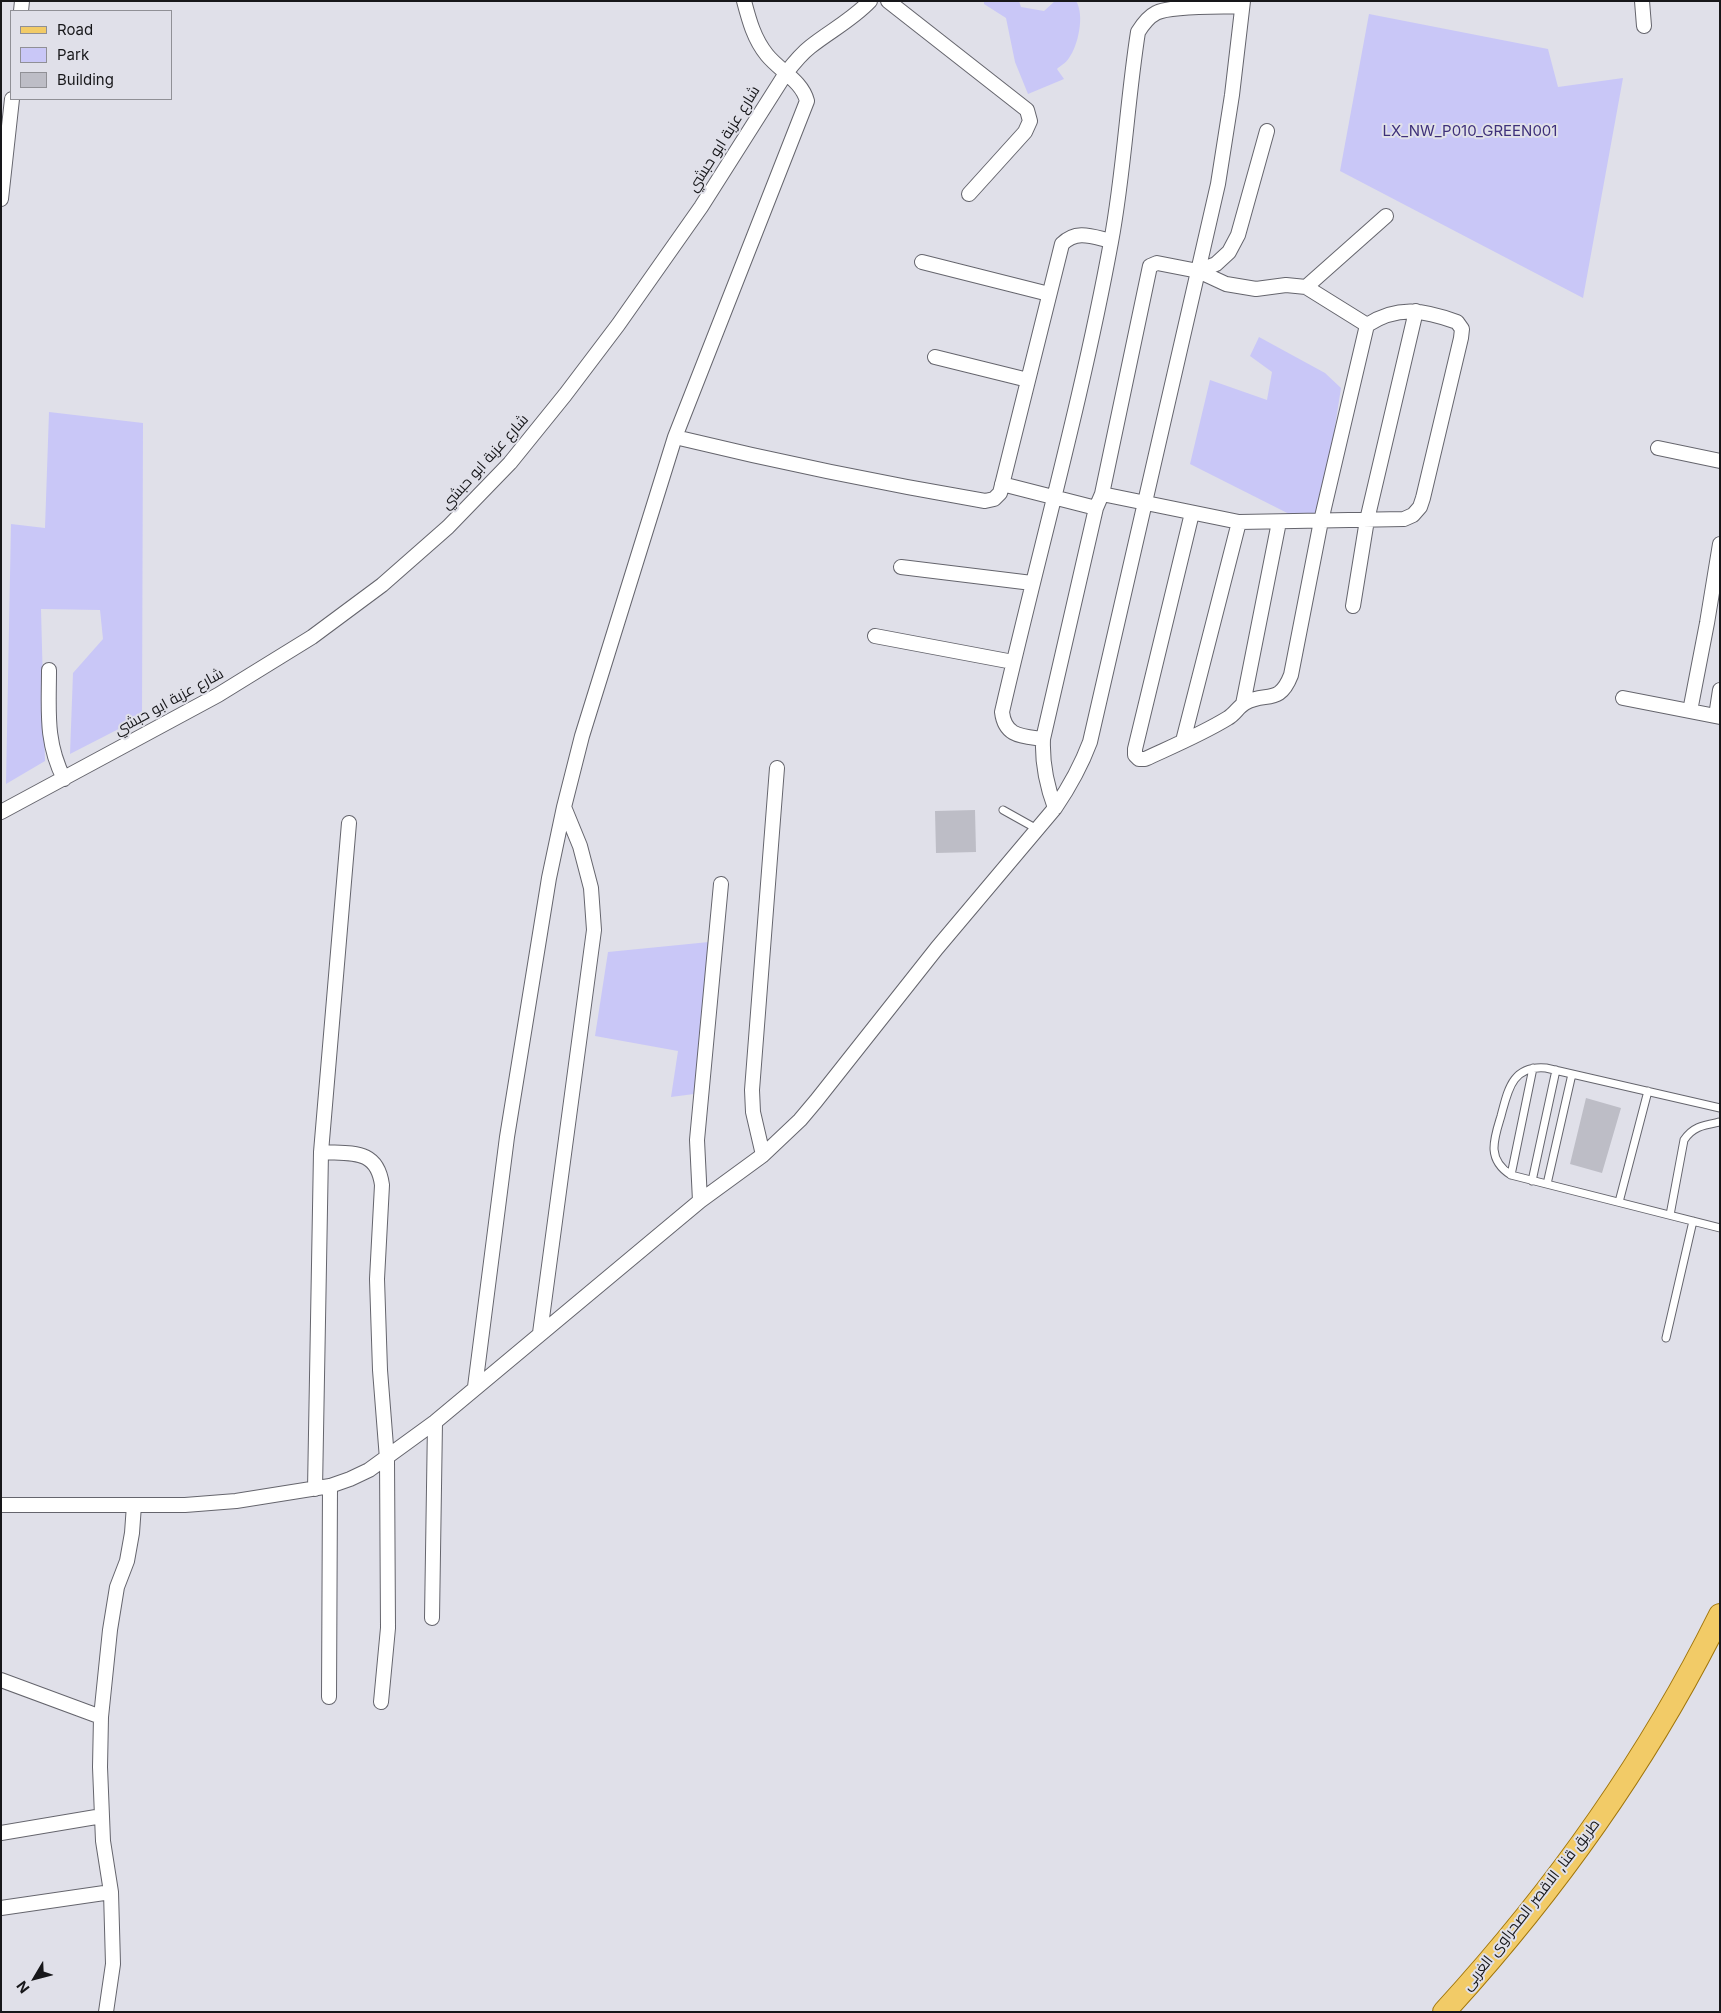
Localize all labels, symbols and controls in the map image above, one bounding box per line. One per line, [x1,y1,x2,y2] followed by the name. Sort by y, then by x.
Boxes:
[10,10,172,100] legend
[57,20,93,39] text: Road
[57,45,89,64] text: Park
[57,70,114,89] text: Building
[684,83,764,195] street label: شارع عزبة ابو حبشي
[1383,122,1557,140] park label: LX_NW_P010_GREEN001
[438,411,532,513] street label: شارع عزبة ابو حبشي
[111,665,227,739] street label: شارع عزبة ابو حبشي
[1458,1816,1604,1994] street label: طريق قنا, الاقصر الصحراوى الغربى
[10,1953,60,2003] north arrow
[13,1978,33,1997] text: N

